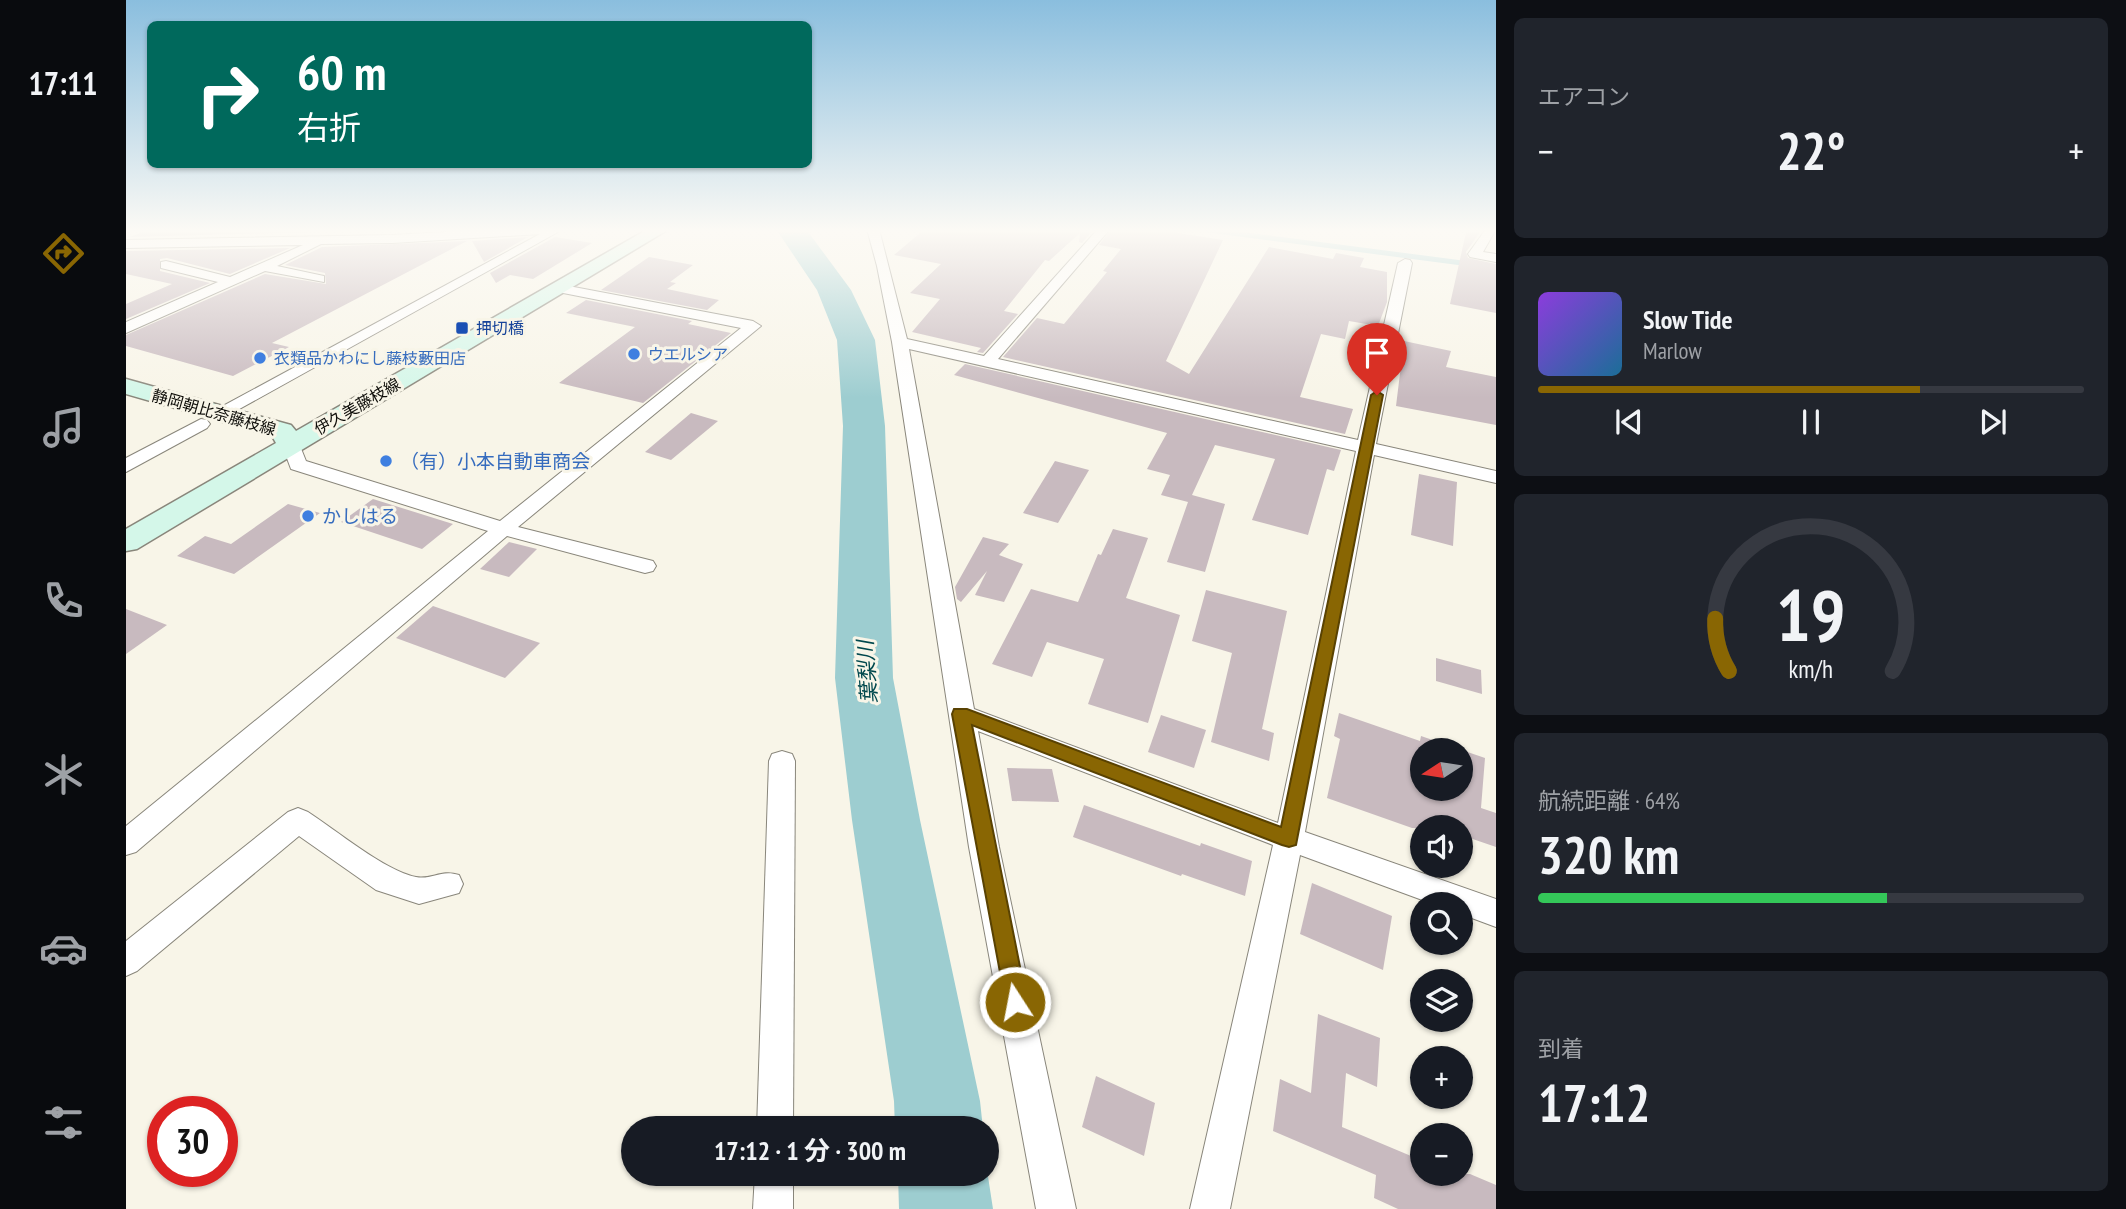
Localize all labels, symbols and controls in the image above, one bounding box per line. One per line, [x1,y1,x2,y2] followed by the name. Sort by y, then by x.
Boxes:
[297,40,386,104] text: 60 m
[182,49,273,140] icon: right
[28,62,98,104] text: 17:11
[1538,82,1630,111] text: エアコン
[297,106,361,148] text: 右折
[1777,117,1845,184] text: 22°
[1538,126,1554,175] text: −
[2068,126,2084,175] text: +
[39,229,88,278] icon: directions
[1643,303,1733,336] text: Slow Tide
[476,318,524,338] place label: 押切橋
[454,320,470,336] marker: 押切橋
[1347,323,1407,395] pin
[1358,334,1396,372] icon: arrive
[1643,336,1702,365] text: Marlow
[648,344,728,364] place label: ウエルシア
[626,346,642,362] marker: ウエルシア
[274,348,466,368] place label: 衣類品かわにし藤枝藪田店
[252,350,268,366] marker: 衣類品かわにし藤枝藪田店
[310,373,404,439] street label: 伊久美藤枝線
[150,385,278,439] street label: 静岡朝比奈藤枝線
[39,403,88,452] icon: music
[1610,403,1648,441] icon: previous
[1792,403,1830,441] icon: pause
[1974,403,2012,441] icon: next
[400,449,590,473] place label: （有）小本自動車商会
[378,453,394,469] marker: （有）小本自動車商会
[322,504,398,528] place label: かしはる
[300,508,316,524] marker: かしはる
[1776,567,1846,661] text: 19
[39,576,88,625] icon: phone
[851,638,883,704] water label: 葉梨川
[1789,652,1833,684] text: km/h
[1410,738,1474,802] north arrow
[1410,738,1473,1186] map controls
[39,750,88,799] icon: climate
[1538,786,1680,815] text: 航続距離 · 64%
[1410,815,1473,878] button: sound
[1538,821,1679,888] text: 320 km
[1410,892,1473,955] button: search
[39,924,88,973] icon: car
[978,965,1052,1039] position arrow
[1410,969,1473,1032] button: layers
[1538,1034,1584,1063] text: 到着
[1410,1046,1473,1109] button: +
[1538,1069,1650,1136] text: 17:12
[147,1096,238,1187] speed limit sign: 30
[39,1098,88,1147] icon: filters
[1410,1123,1473,1186] button: −
[714,1134,906,1167] text: 17:12 · 1 分 · 300 m

